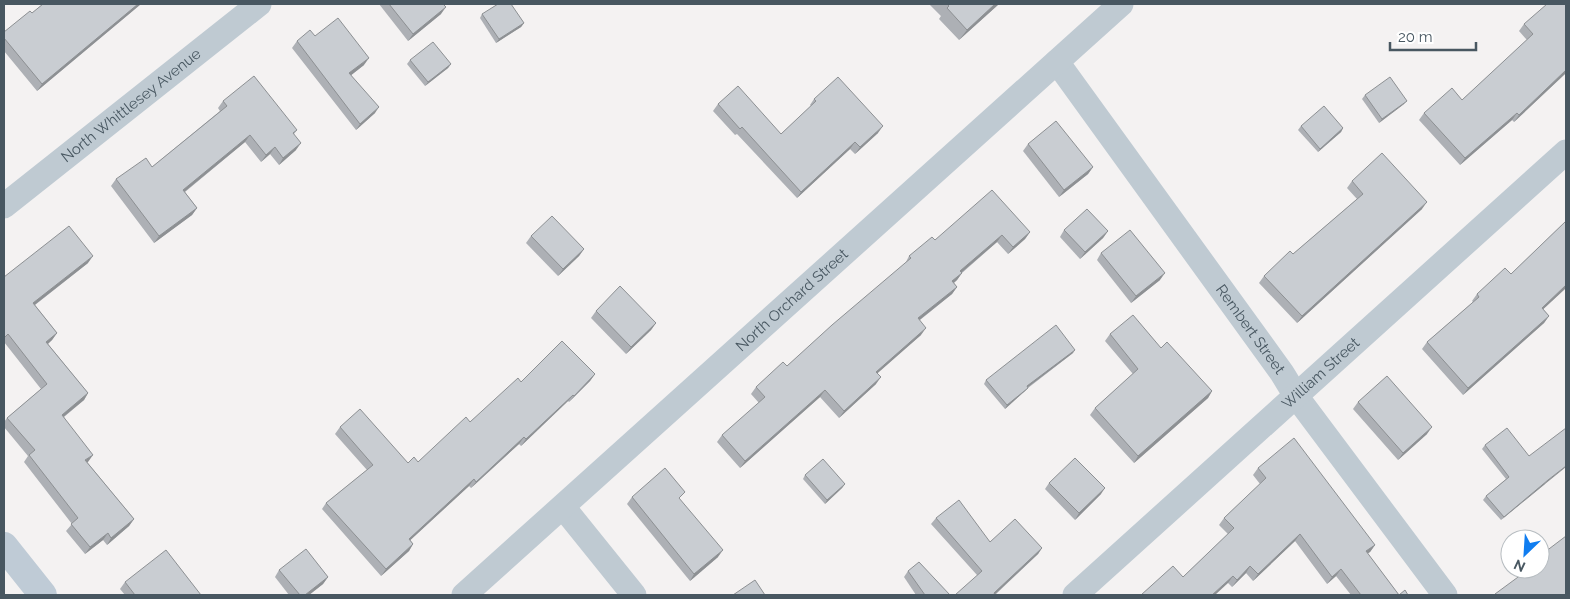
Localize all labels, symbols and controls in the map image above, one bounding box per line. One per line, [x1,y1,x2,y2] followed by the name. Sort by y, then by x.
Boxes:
[1390,20,1476,52] scale bar
[1398,28,1433,46] text: 20 m
[58,44,205,166] street label: North Whittlesey Avenue
[732,245,852,355] street label: North Orchard Street
[1212,281,1289,378] street label: Rembert Street
[1278,334,1363,413] street label: William Street
[1500,529,1550,579] north arrow
[1511,556,1528,575] text: N

